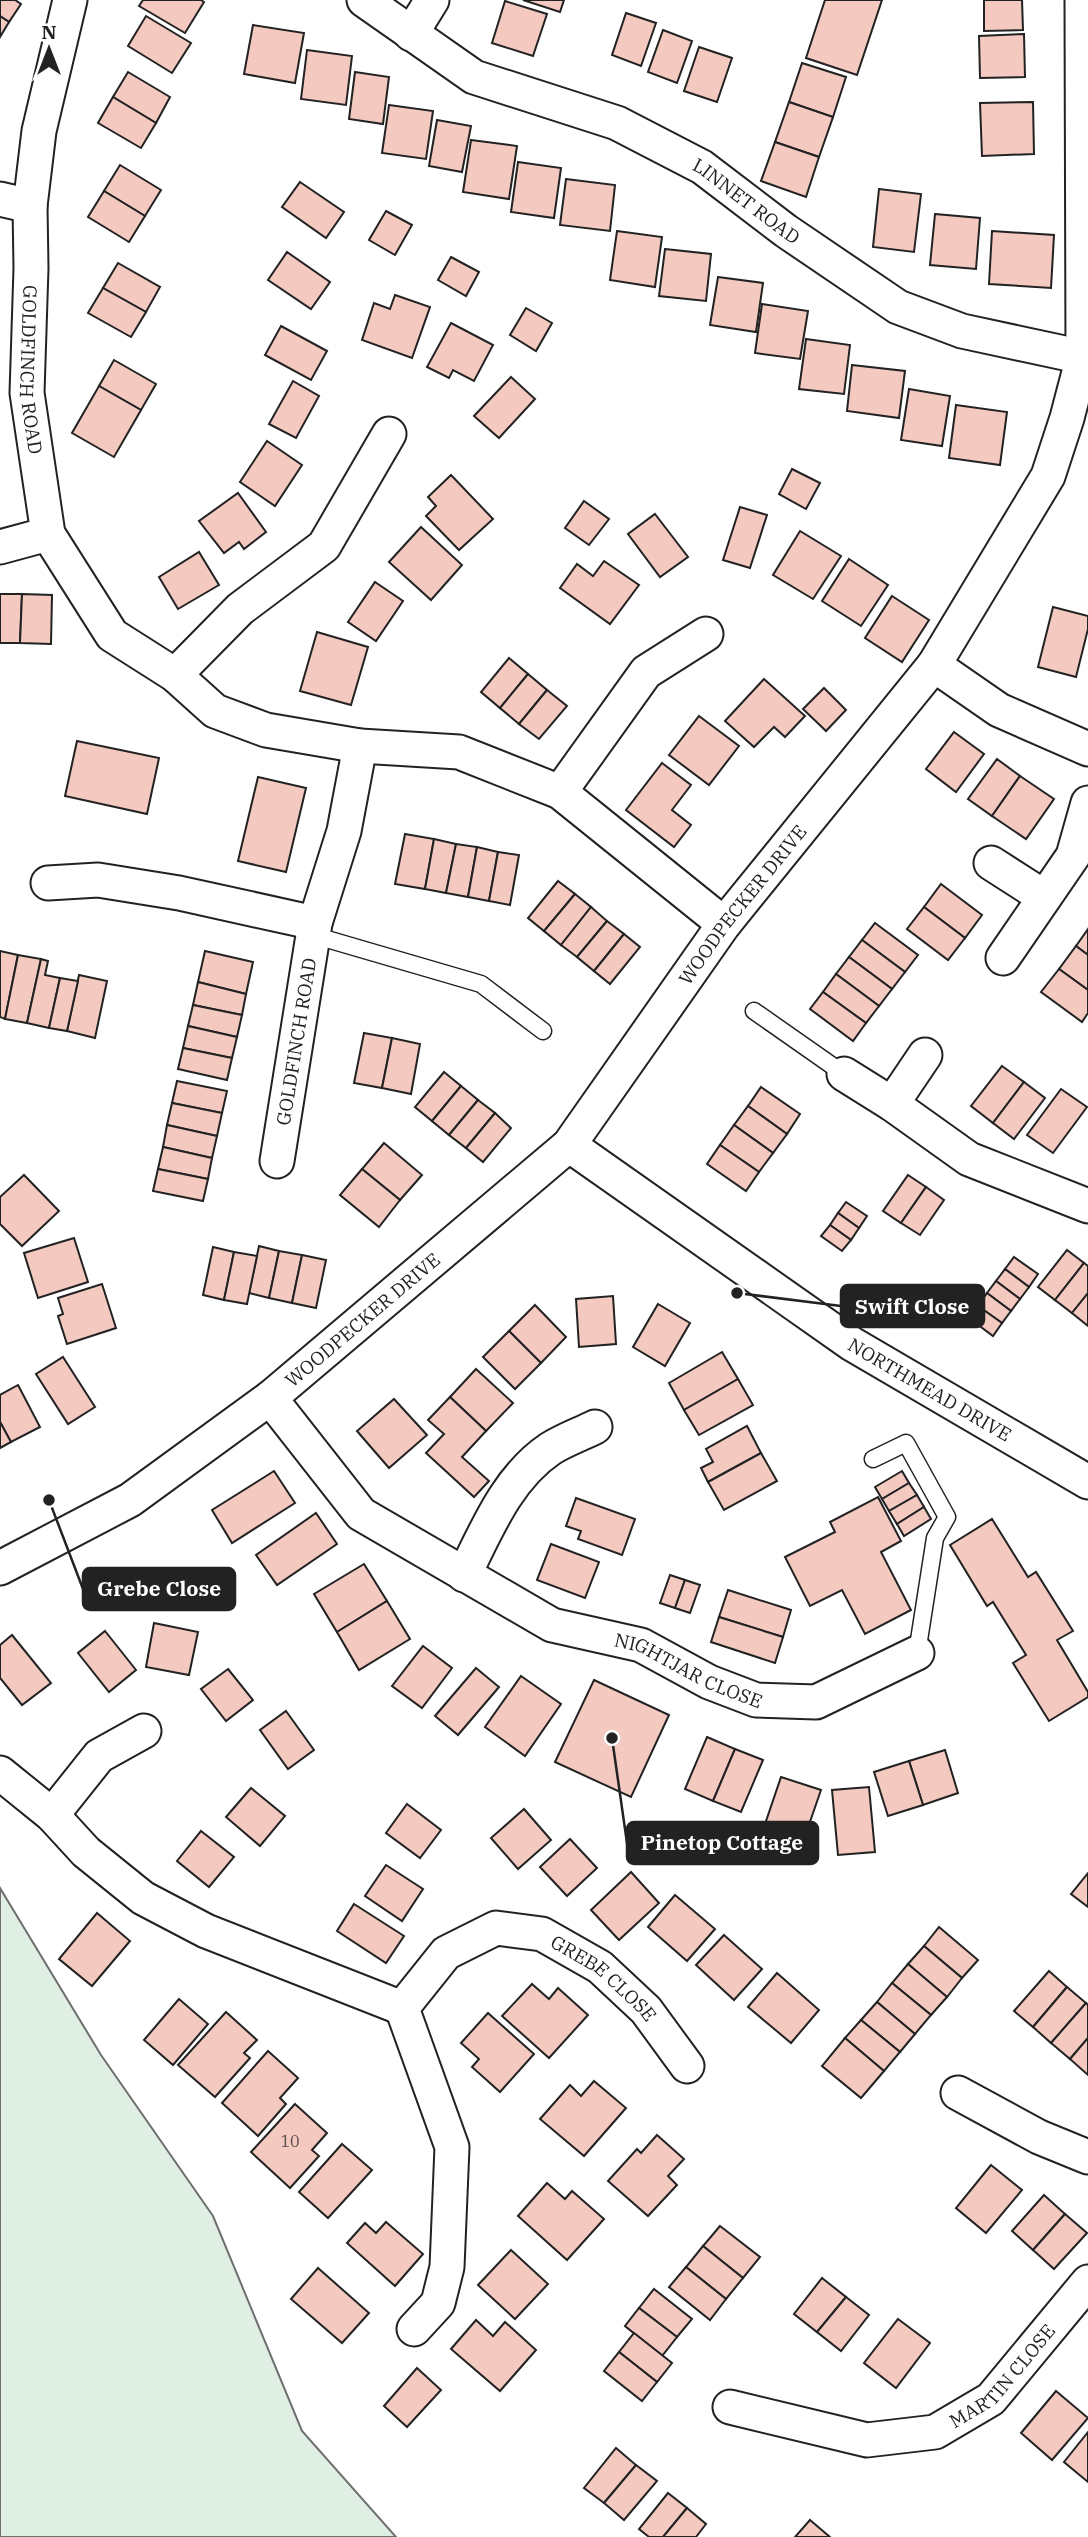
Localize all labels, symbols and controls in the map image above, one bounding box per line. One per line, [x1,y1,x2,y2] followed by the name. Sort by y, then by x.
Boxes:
[14,14,84,84] north arrow
[41,20,57,44] text: N
[689,152,805,249] street label: LINNET ROAD
[15,285,48,456] street label: GOLDFINCH ROAD
[673,820,812,989] street label: WOODPECKER DRIVE
[271,956,321,1127] street label: GOLDFINCH ROAD
[280,1247,445,1392] street label: WOODPECKER DRIVE
[841,1285,984,1327] callout: Swift Close
[855,1292,969,1320] text: Swift Close
[844,1332,1016,1447] street label: NORTHMEAD DRIVE
[83,1568,235,1610] callout: Grebe Close
[97,1574,221,1602] text: Grebe Close
[612,1627,766,1713] street label: NIGHTJAR CLOSE
[627,1822,818,1864] callout: Pinetop Cottage
[641,1828,803,1856] text: Pinetop Cottage
[547,1930,662,2026] street label: GREBE CLOSE
[280,2131,300,2151] house number: 10
[945,2319,1060,2433] street label: MARTIN CLOSE

